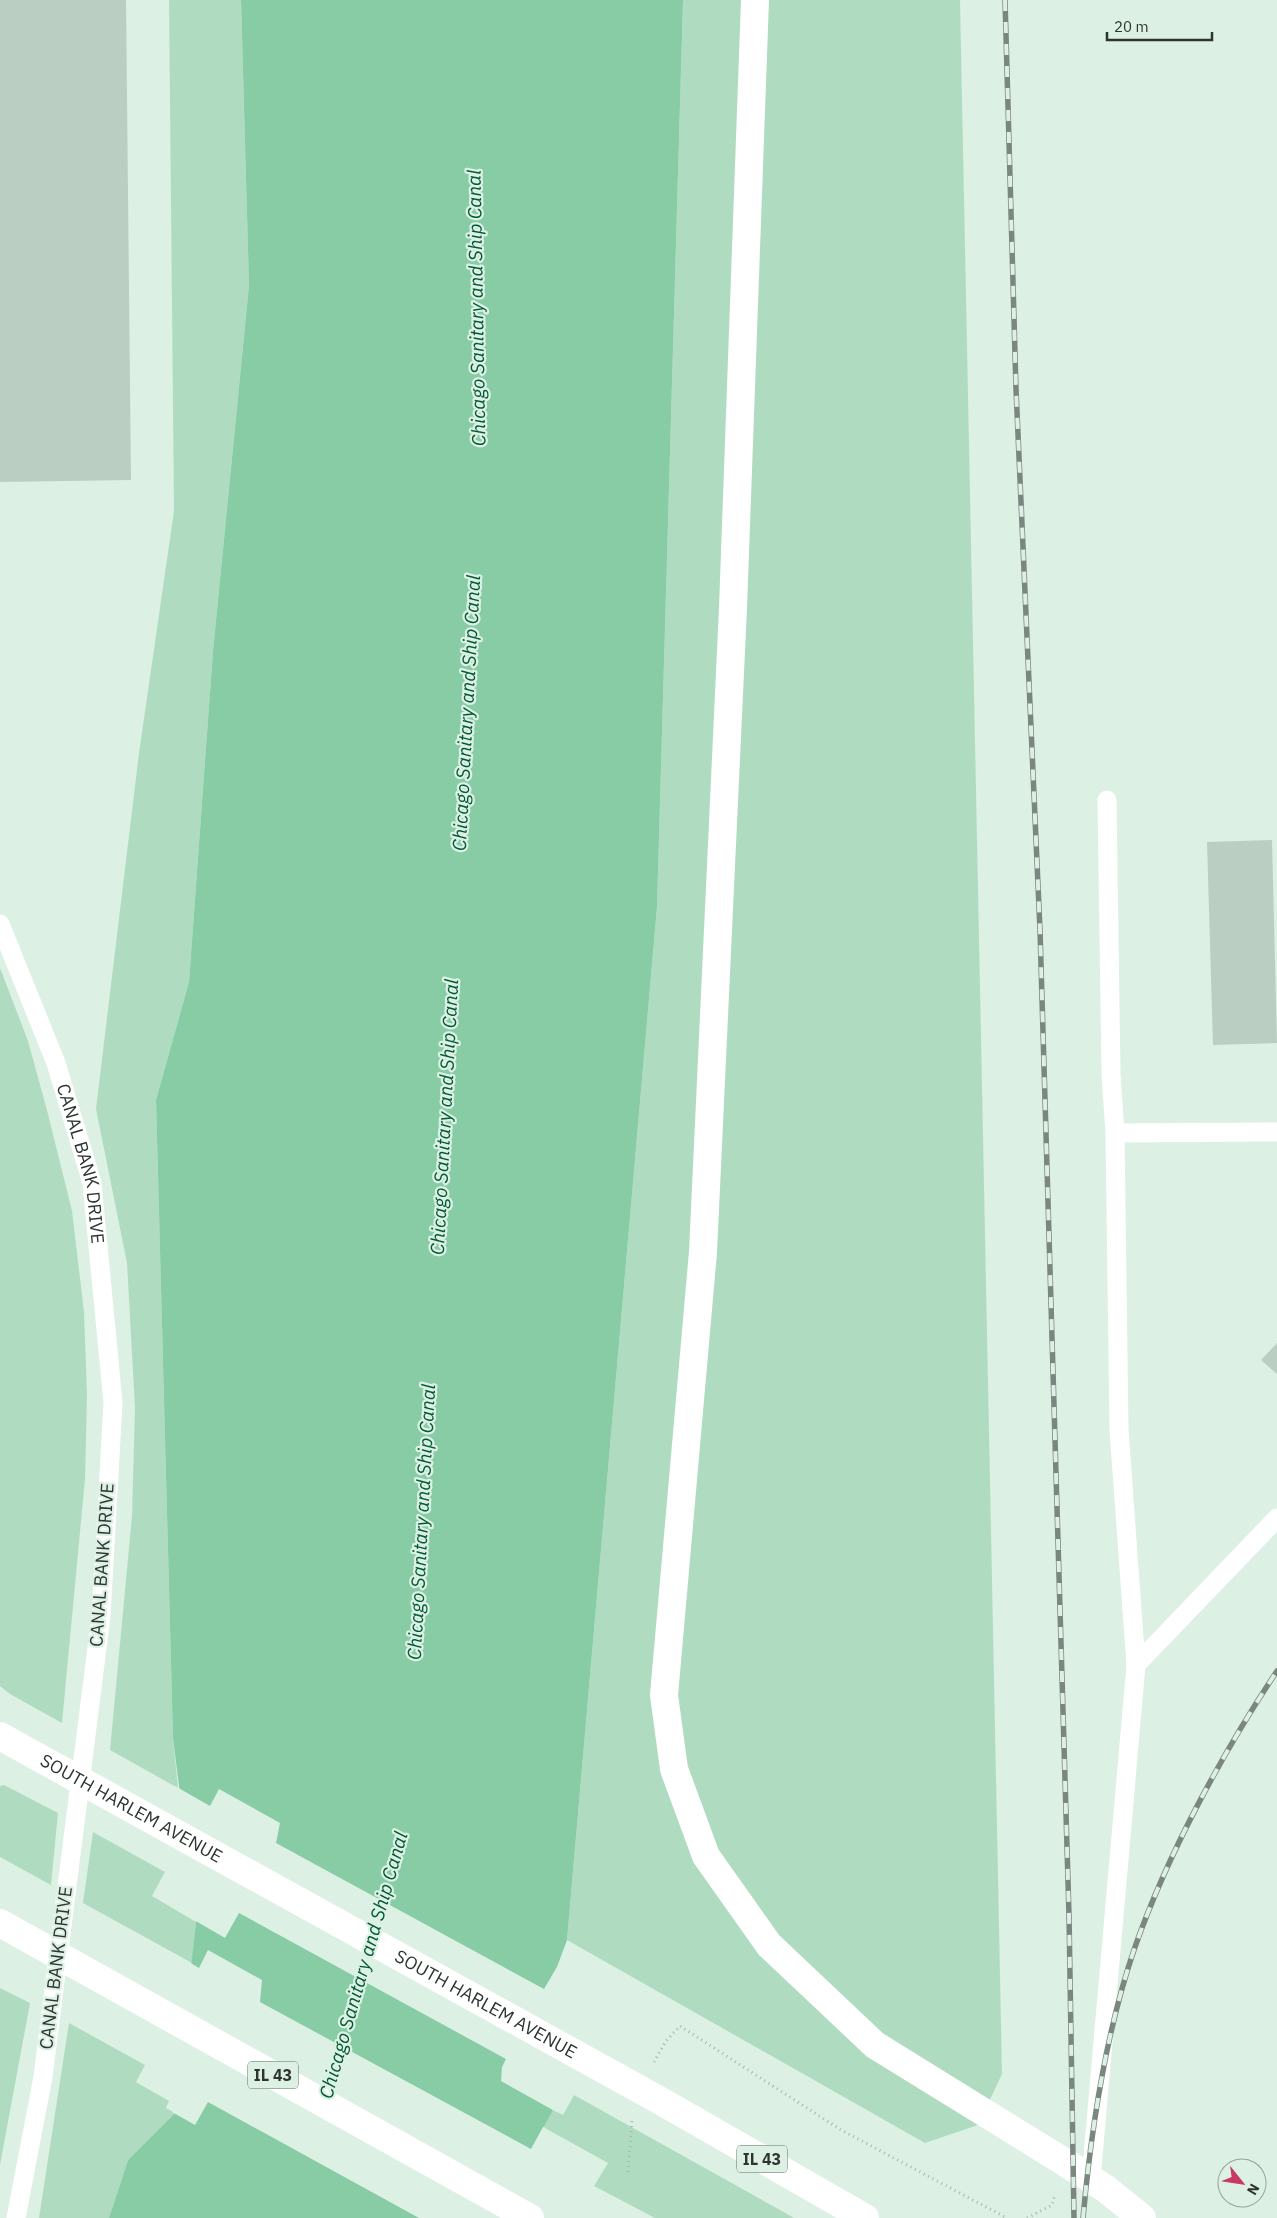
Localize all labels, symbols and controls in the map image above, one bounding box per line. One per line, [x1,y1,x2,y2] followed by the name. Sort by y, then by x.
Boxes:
[1107,10,1212,42] scale bar
[1114,17,1149,36] text: 20 m
[462,170,490,446] water label: Chicago Sanitary and Ship Canal
[447,574,485,852] water label: Chicago Sanitary and Ship Canal
[425,978,463,1256] water label: Chicago Sanitary and Ship Canal
[52,1081,110,1245] street label: CANAL BANK DRIVE
[402,1383,440,1661] water label: Chicago Sanitary and Ship Canal
[84,1482,119,1648] street label: CANAL BANK DRIVE
[36,1749,227,1868] street label: SOUTH HARLEM AVENUE
[313,1829,413,2101] water label: Chicago Sanitary and Ship Canal
[34,1885,77,2051] street label: CANAL BANK DRIVE
[391,1944,581,2063] street label: SOUTH HARLEM AVENUE
[248,2062,298,2088] road number: IL 43
[737,2146,787,2172] road number: IL 43
[1217,2158,1267,2208] north arrow
[1243,2181,1264,2198] text: N

